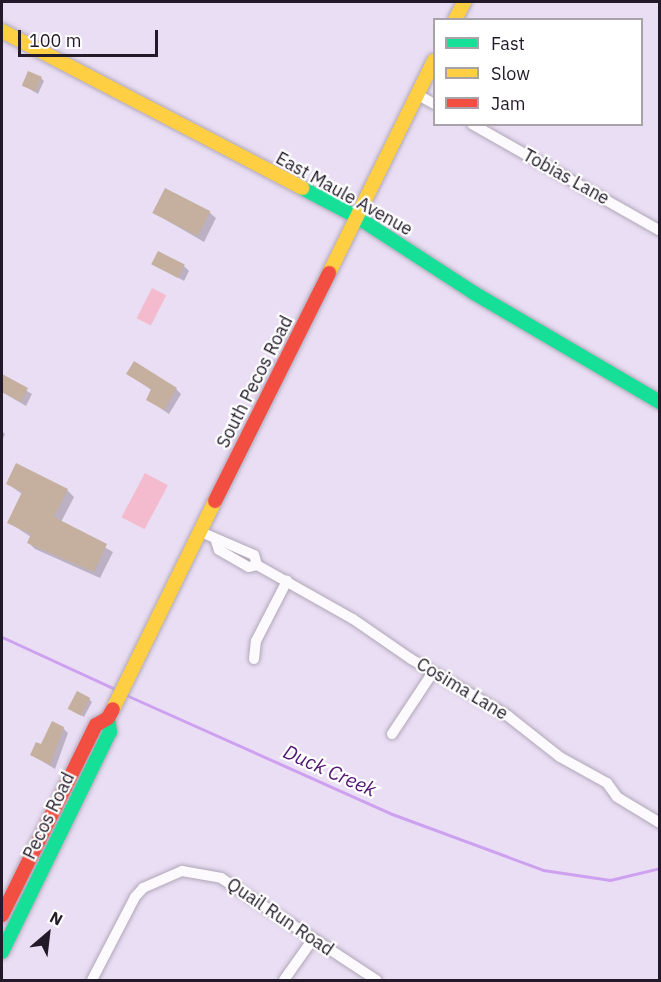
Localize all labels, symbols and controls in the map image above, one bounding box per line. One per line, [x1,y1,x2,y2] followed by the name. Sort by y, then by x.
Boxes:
[21,18,160,56] scale bar
[433,18,643,126] legend
[29,29,81,52] text: 100 m
[491,32,525,55] text: Fast
[491,62,530,85] text: Slow
[491,92,526,115] text: Jam
[519,144,613,210] street label: Tobias Lane
[272,147,416,241] street label: East Maule Avenue
[212,312,298,452] street label: South Pecos Road
[412,653,512,725] street label: Cosima Lane
[280,739,380,801] water label: Duck Creek
[19,769,79,863] street label: Pecos Road
[223,873,337,961] street label: Quail Run Road
[18,904,78,964] north arrow
[47,907,66,930] text: N

